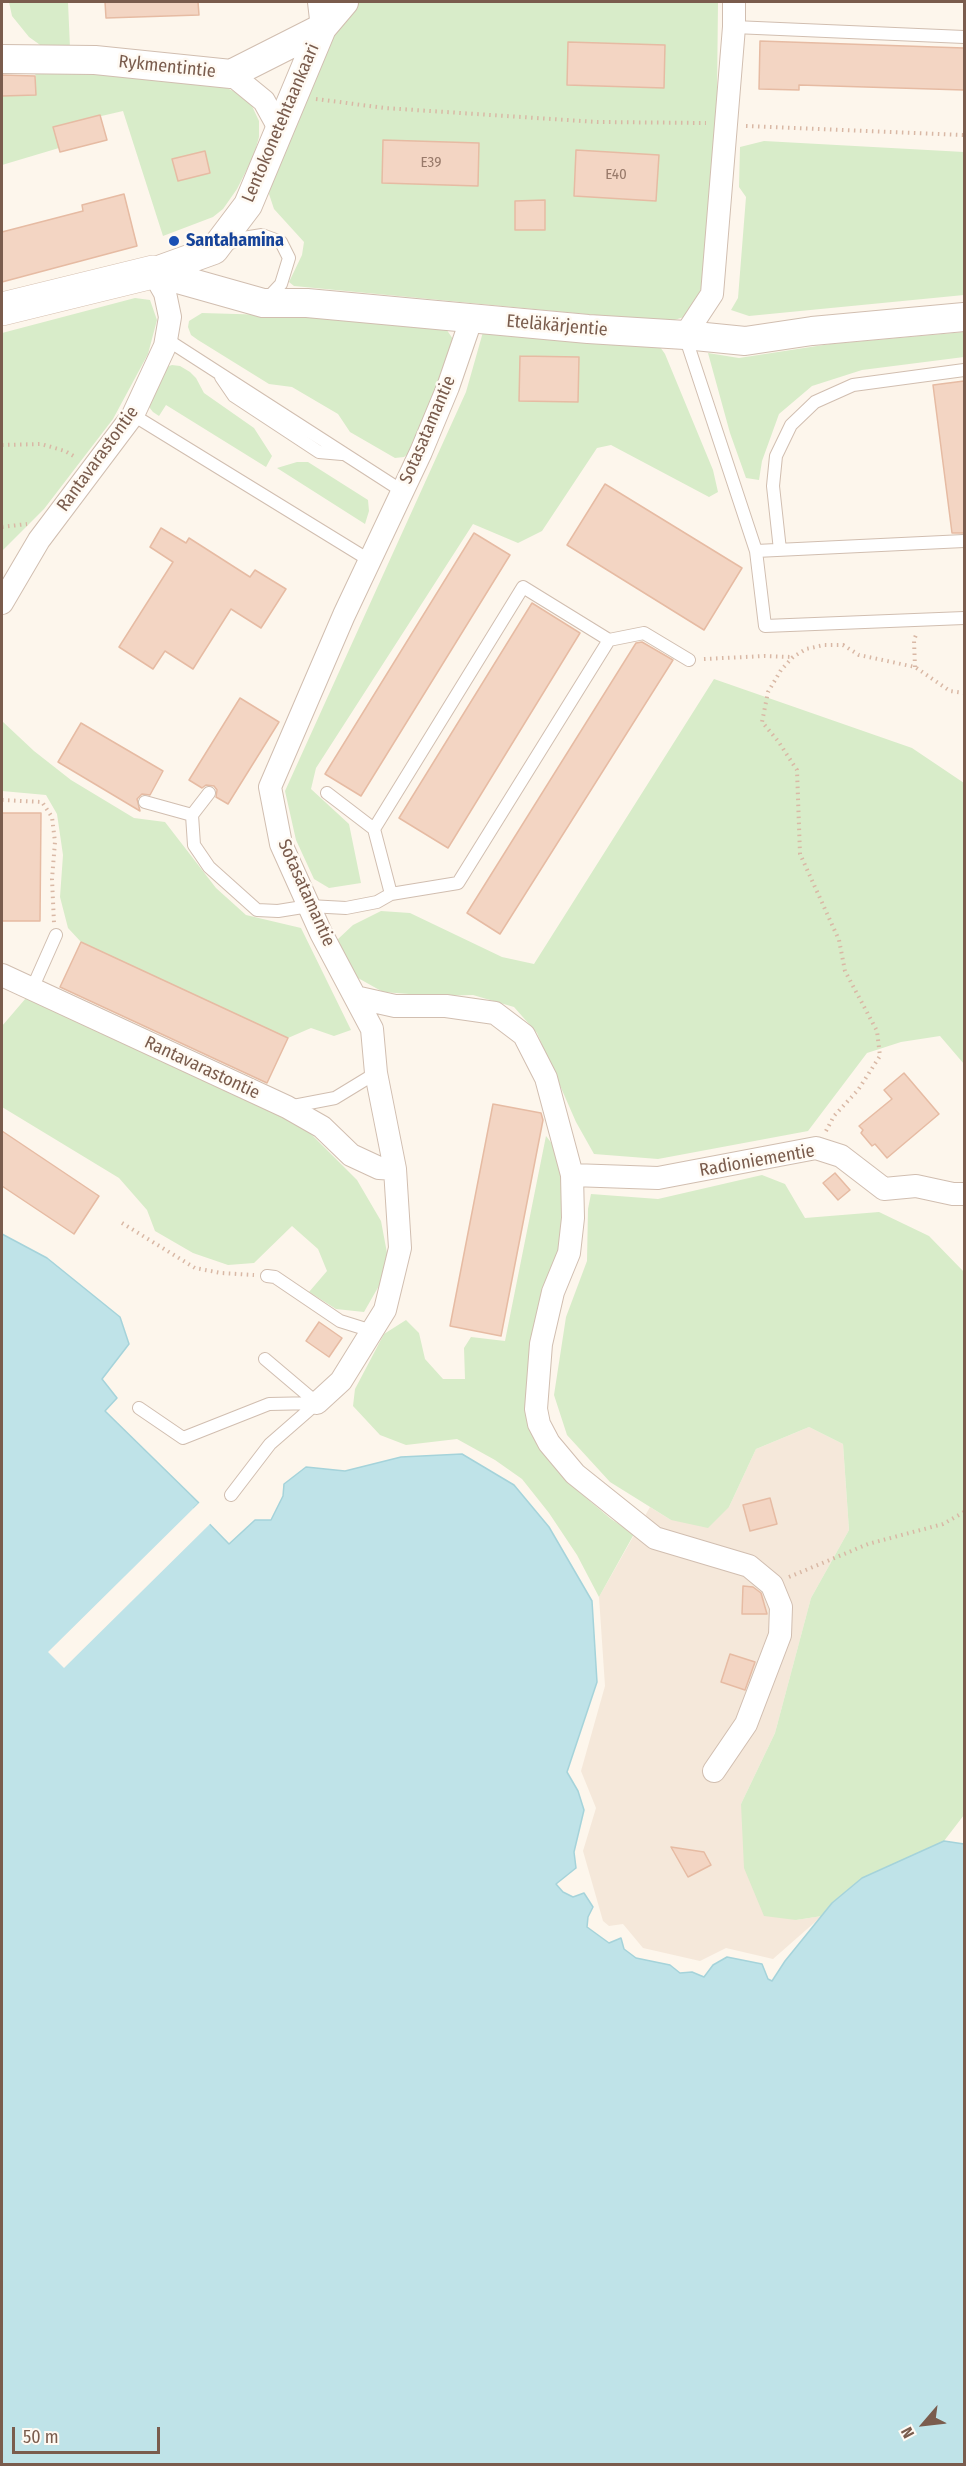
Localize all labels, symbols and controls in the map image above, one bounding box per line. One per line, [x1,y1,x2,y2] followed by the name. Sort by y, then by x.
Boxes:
[238,40,324,206] street label: Lentokonetehtaankaari
[117,51,217,83] street label: Rykmentintie
[421,154,441,172] house number: E39
[605,166,627,184] house number: E40
[186,230,284,252] place label: Santahamina
[167,234,181,248] marker: Santahamina
[506,311,608,341] street label: Eteläkärjentie
[396,373,460,487] street label: Sotasatamantie
[53,402,143,516] street label: Rantavarastontie
[273,836,339,950] street label: Sotasatamantie
[141,1032,263,1104] street label: Rantavarastontie
[698,1140,816,1182] street label: Radioniementie
[894,2394,954,2454] north arrow
[15,2415,164,2453] scale bar
[897,2424,918,2441] text: N
[23,2426,59,2448] text: 50 m

